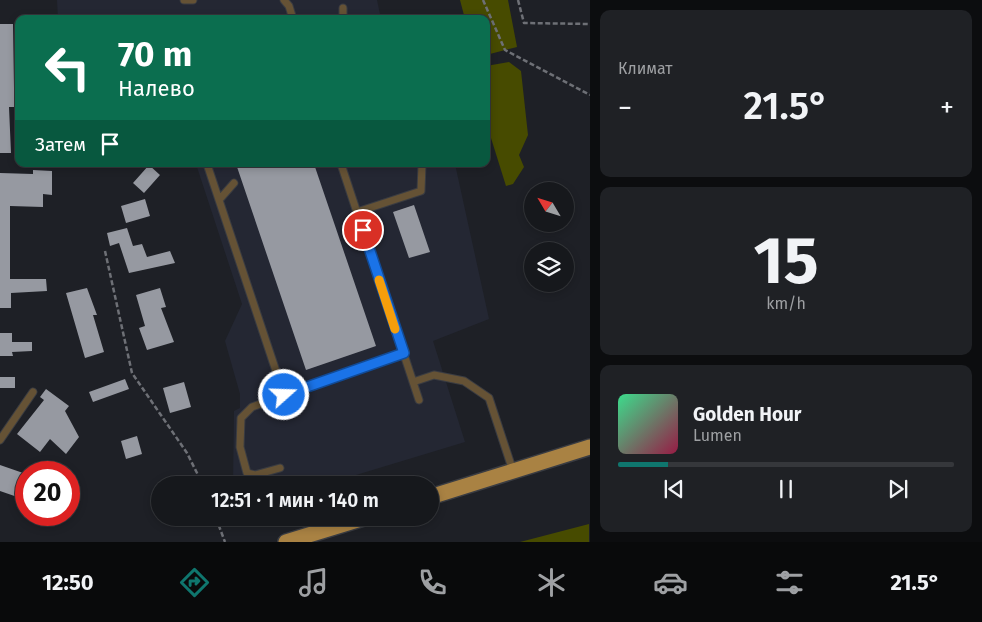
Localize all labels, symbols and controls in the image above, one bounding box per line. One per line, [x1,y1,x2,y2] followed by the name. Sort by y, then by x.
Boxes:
[118,33,192,75] text: 70 m
[35,35,100,100] icon: left
[618,59,673,78] text: Климат
[118,75,195,102] text: Налево
[744,83,828,129] text: 21.5°
[618,91,632,124] text: −
[940,91,954,124] text: +
[96,130,124,158] icon: arrive
[35,133,86,156] text: Затем
[524,182,574,232] north arrow
[524,182,574,292] map controls
[342,209,384,251] pin
[349,216,377,244] icon: arrive
[753,222,819,300] text: 15
[524,242,574,292] button: layers
[766,294,806,313] text: km/h
[257,368,309,420] position arrow
[693,403,802,426] text: Golden Hour
[693,426,742,445] text: Lumen
[15,461,80,526] speed limit sign: 20
[660,475,688,503] icon: previous
[772,475,800,503] icon: pause
[884,475,912,503] icon: next
[211,489,379,512] text: 12:51 · 1 мин · 140 m
[177,565,212,600] icon: directions
[296,565,331,600] icon: music
[415,565,450,600] icon: phone
[534,565,569,600] icon: climate
[653,565,688,600] icon: car
[772,565,807,600] icon: filters
[42,569,94,596] text: 12:50
[890,569,940,596] text: 21.5°

